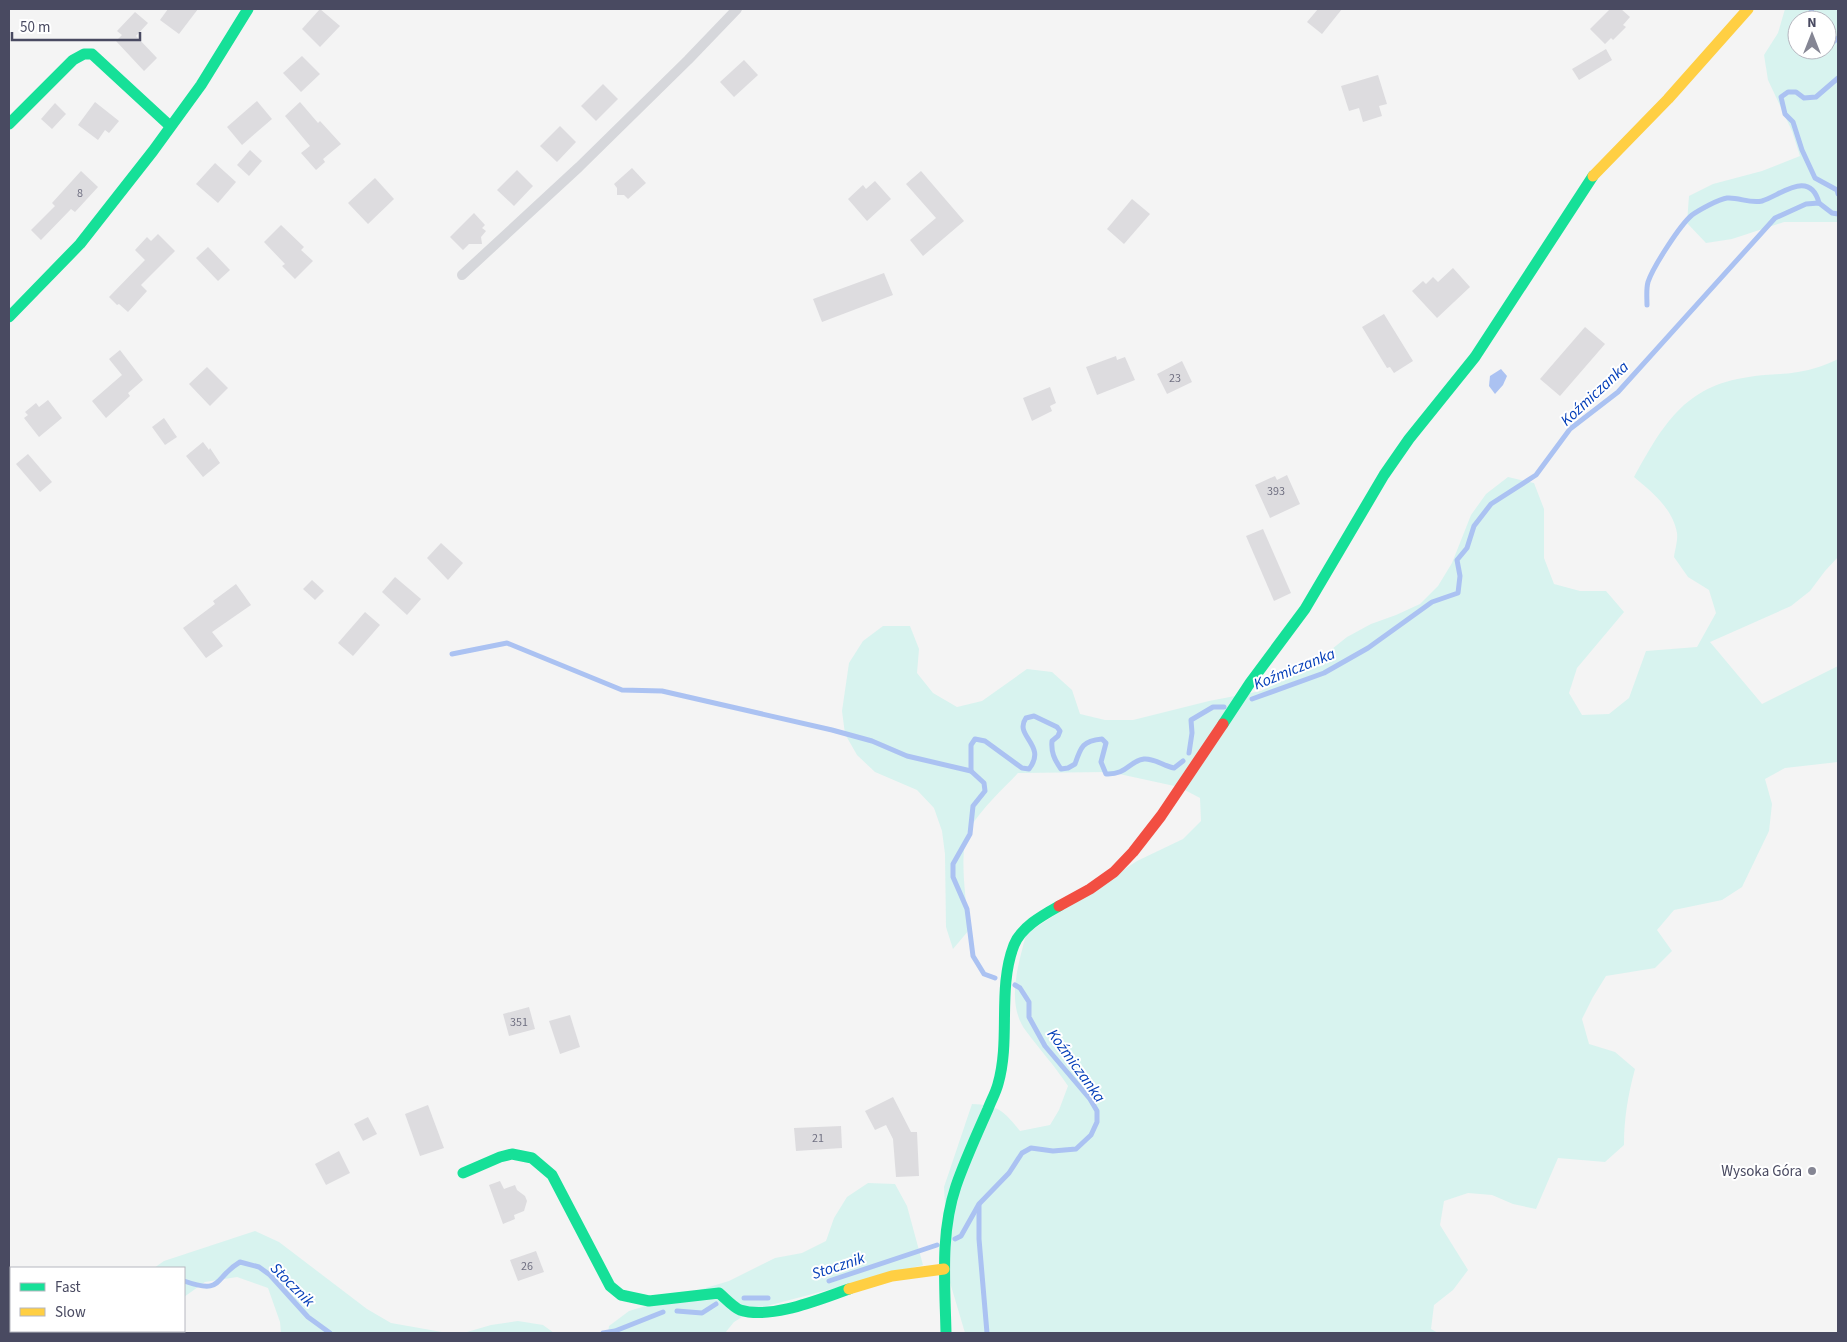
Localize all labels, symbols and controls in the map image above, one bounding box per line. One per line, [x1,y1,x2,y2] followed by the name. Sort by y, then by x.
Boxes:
[12,10,140,42] scale bar
[1787,10,1837,60] north arrow
[1807,13,1817,33] text: N
[20,17,50,38] text: 50 m
[77,185,83,202] house number: 8
[1556,356,1634,431] water label: Koźmiczanka
[1169,370,1181,387] house number: 23
[1267,483,1285,500] house number: 393
[1250,642,1339,695] water label: Koźmiczanka
[510,1014,528,1031] house number: 351
[1042,1024,1111,1107] water label: Koźmiczanka
[812,1130,824,1147] house number: 21
[1721,1161,1802,1182] place label: Wysoka Góra
[1806,1165,1818,1177] marker: Wysoka Góra
[809,1247,868,1285] water label: Stocznik
[265,1258,320,1312] water label: Stocznik
[521,1258,533,1275] house number: 26
[10,1267,185,1332] legend
[55,1277,81,1298] text: Fast
[55,1302,86,1323] text: Slow

